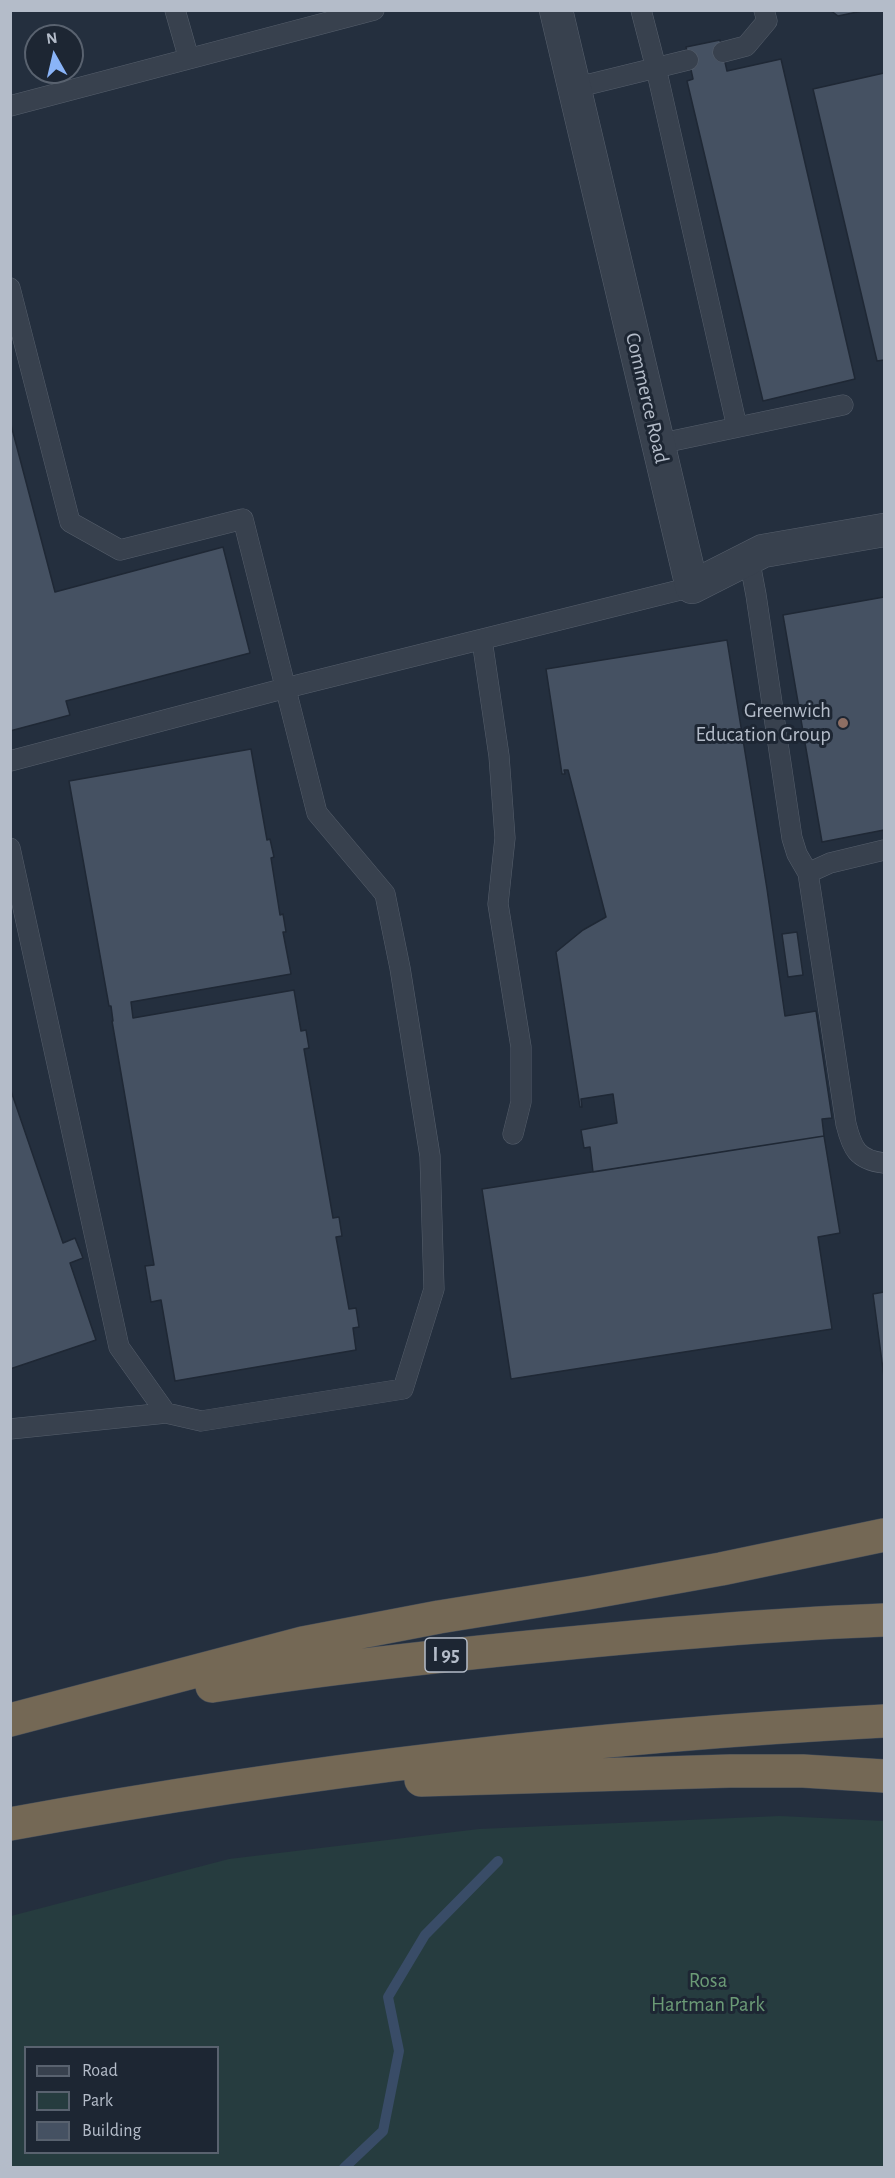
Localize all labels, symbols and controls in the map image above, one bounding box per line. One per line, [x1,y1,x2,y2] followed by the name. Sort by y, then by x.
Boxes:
[24,24,84,84] north arrow
[45,29,58,47] text: N
[620,330,674,466] street label: Commerce Road
[695,698,831,748] place label: Greenwich Education Group
[836,716,850,730] marker: Greenwich Education Group
[425,1638,467,1672] road number: I 95
[651,1968,765,2018] park label: Rosa Hartman Park
[24,2046,219,2154] legend
[82,2062,118,2080] text: Road
[82,2092,113,2110] text: Park
[82,2122,141,2140] text: Building

